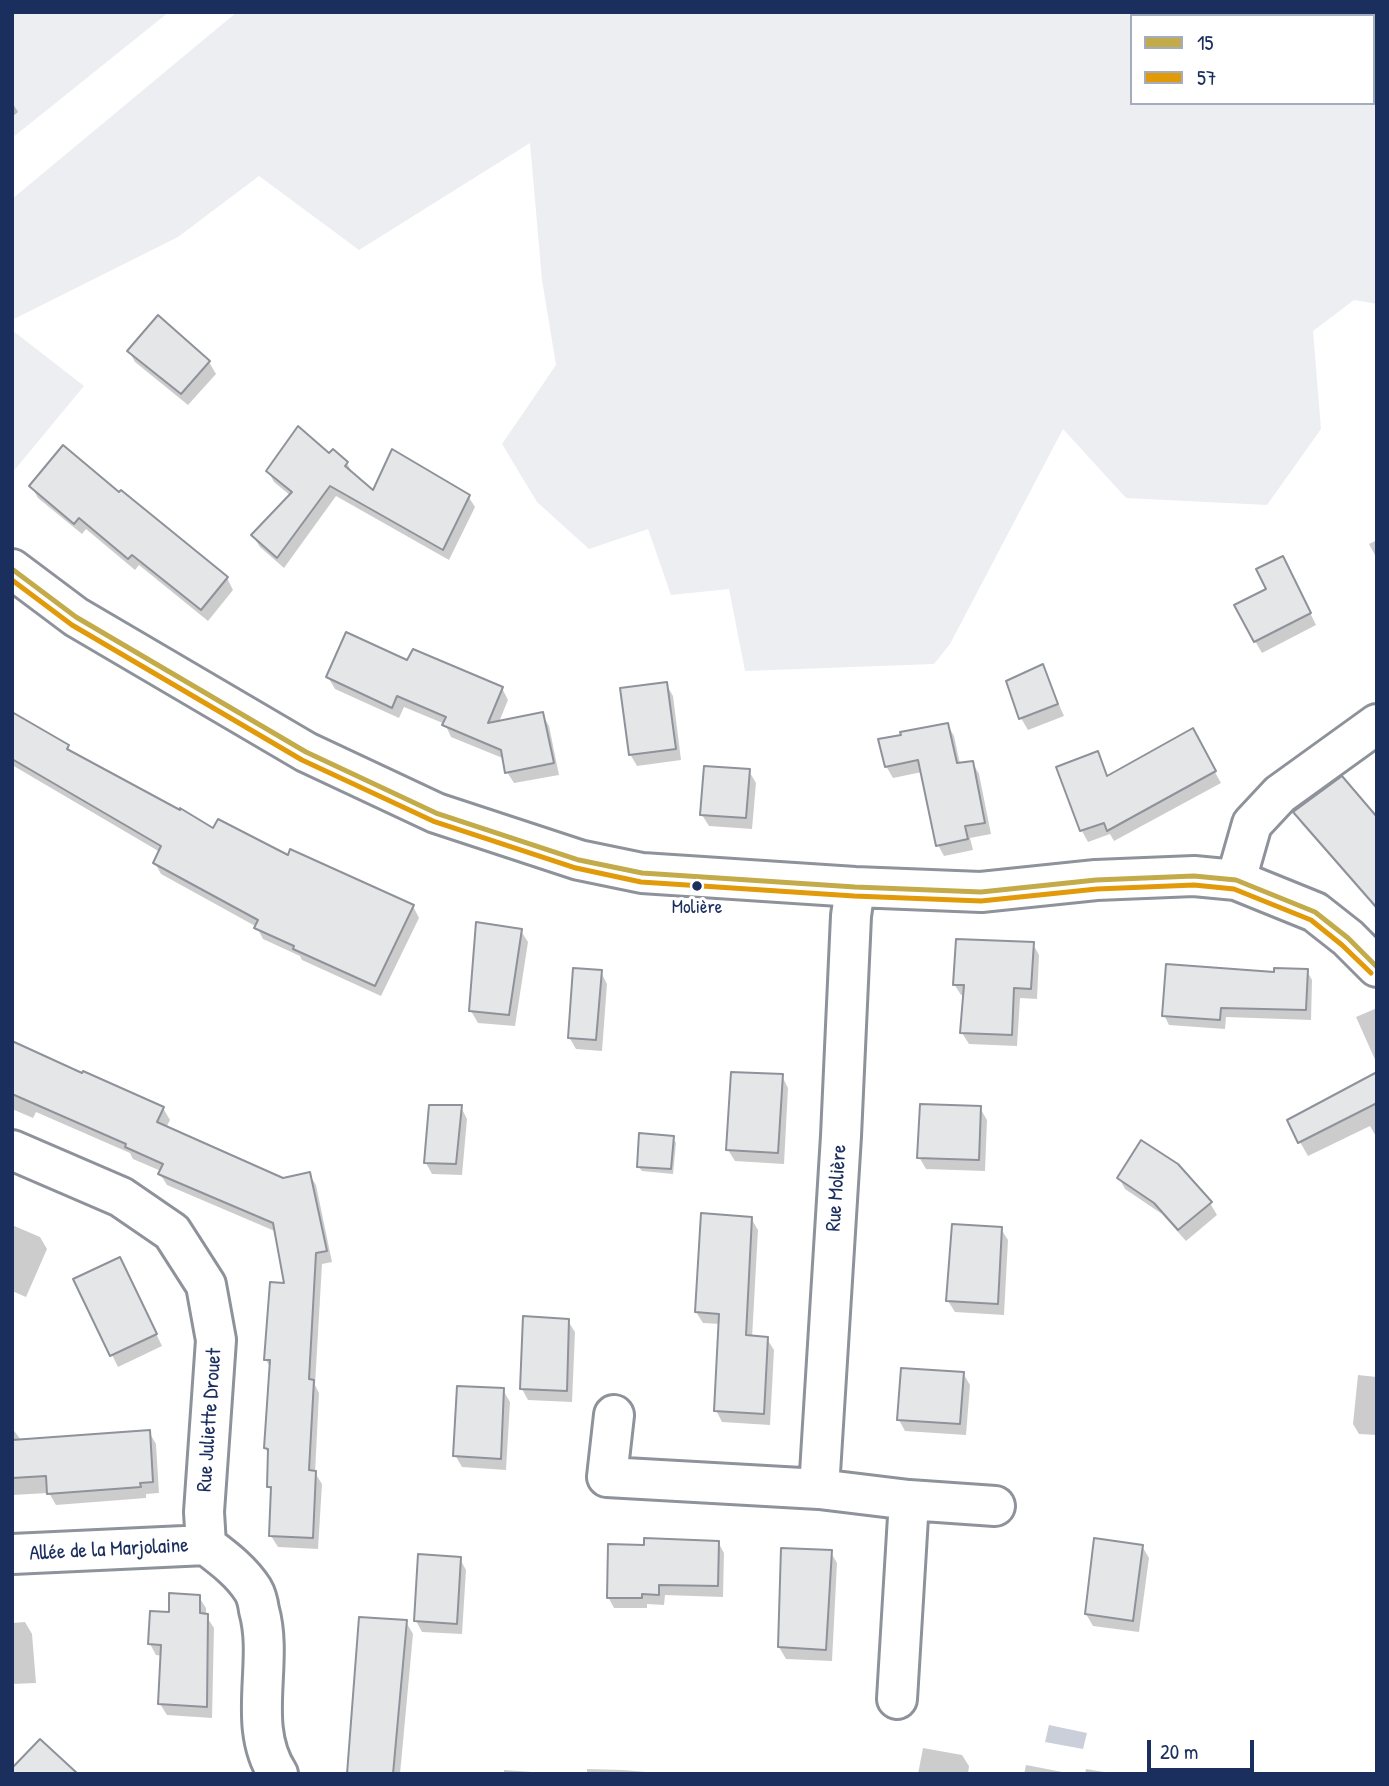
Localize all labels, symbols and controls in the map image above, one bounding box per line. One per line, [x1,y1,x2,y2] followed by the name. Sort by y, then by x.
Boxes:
[1130,14,1375,105] legend
[1197,28,1214,57] text: 15
[1197,63,1216,92] text: 57
[690,879,704,893] marker: Molière
[672,897,722,919] place label: Molière
[821,1144,853,1232] street label: Rue Molière
[192,1347,228,1493] street label: Rue Juliette Drouet
[29,1533,189,1567] street label: Allée de la Marjolaine
[1151,1726,1258,1770] scale bar
[1160,1737,1198,1766] text: 20 m

